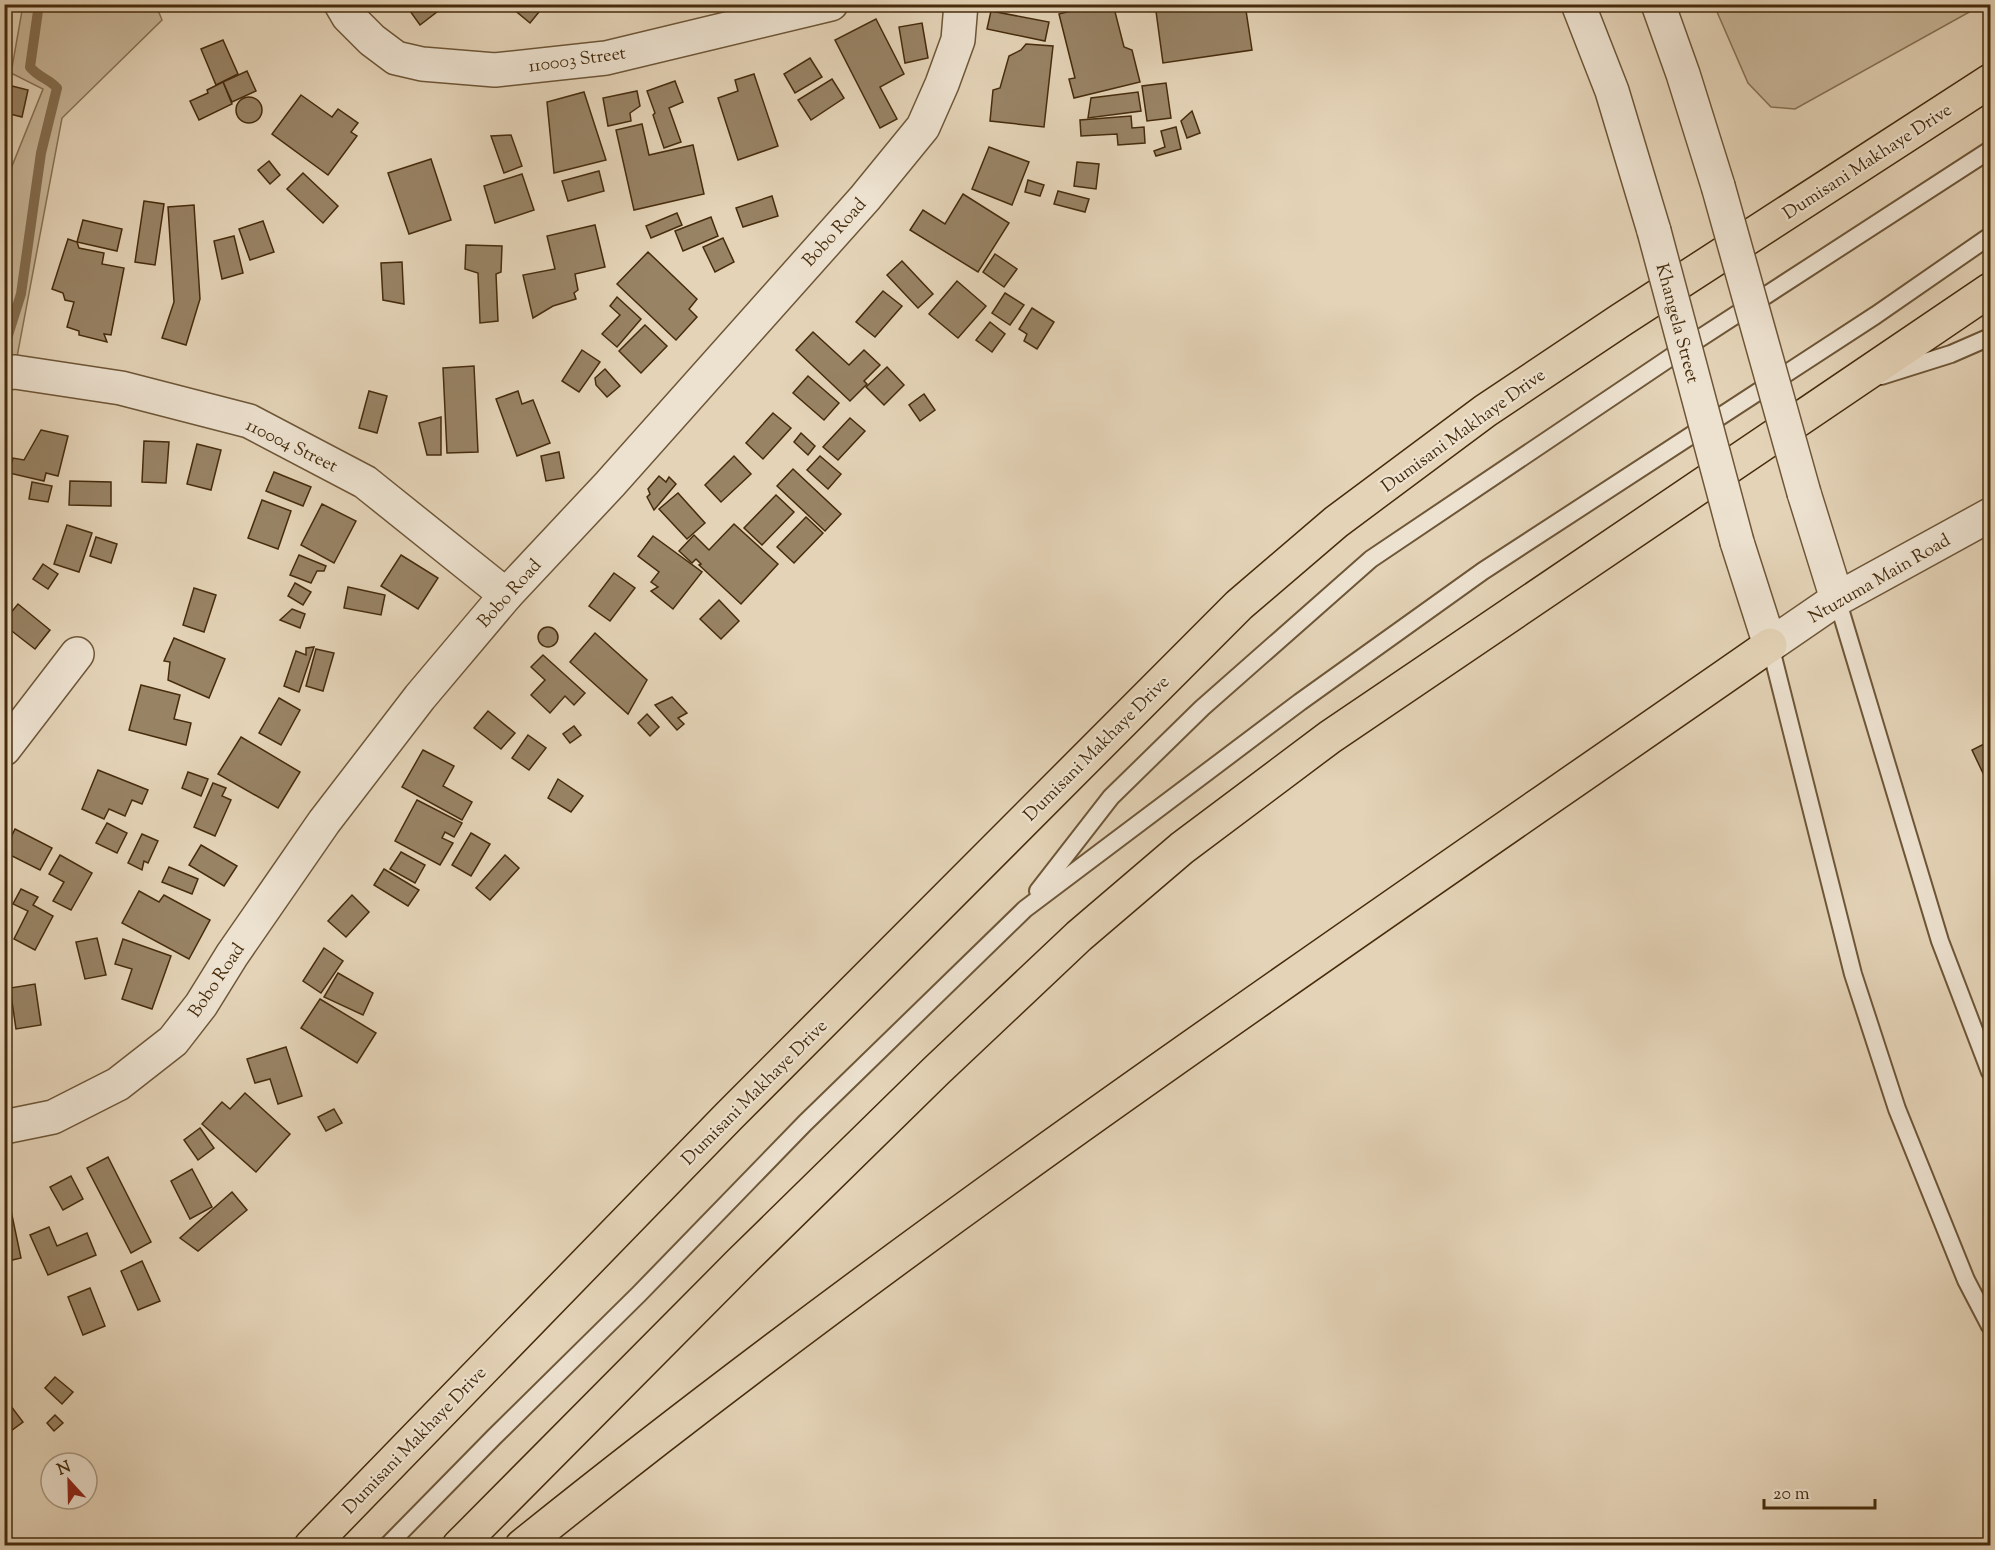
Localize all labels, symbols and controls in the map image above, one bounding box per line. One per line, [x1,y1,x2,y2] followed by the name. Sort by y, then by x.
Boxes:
[527,41,628,81] street label: 110003 Street
[1778,98,1958,227] street label: Dumisani Makhaye Drive
[797,193,874,274] street label: Bobo Road
[1648,261,1705,386] street label: Khangela Street
[1377,363,1552,500] street label: Dumisani Makhaye Drive
[241,413,341,480] street label: 110004 Street
[1804,529,1956,631] street label: Ntuzuma Main Road
[472,554,549,635] street label: Bobo Road
[1019,671,1176,828] street label: Dumisani Makhaye Drive
[183,939,252,1024] street label: Bobo Road
[677,1015,834,1172] street label: Dumisani Makhaye Drive
[338,1362,493,1521] street label: Dumisani Makhaye Drive
[39,1451,99,1511] north arrow
[54,1456,75,1482] text: N
[1764,1472,1875,1510] scale bar
[1773,1482,1810,1508] text: 20 m

